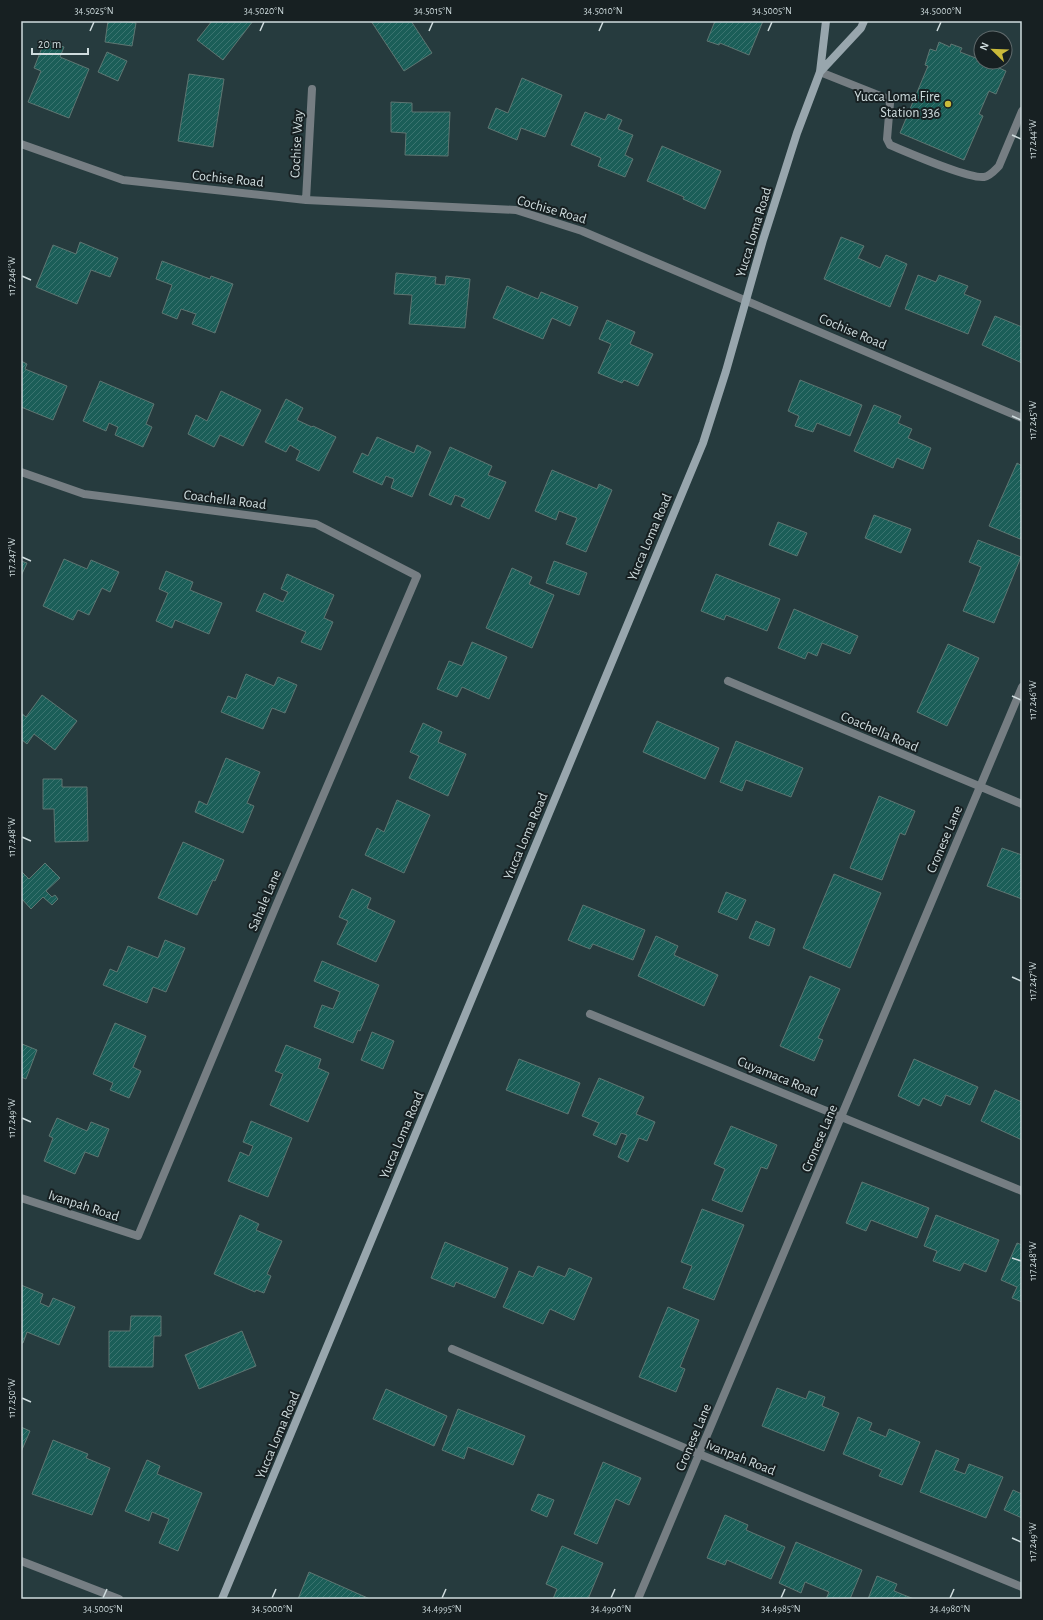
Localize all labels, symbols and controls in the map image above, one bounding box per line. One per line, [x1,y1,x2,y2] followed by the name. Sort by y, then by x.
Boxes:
[74,6,114,16] text: 34.5025°N
[244,6,284,16] text: 34.5020°N
[414,6,452,16] text: 34.5015°N
[583,6,623,16] text: 34.5010°N
[752,6,792,16] text: 34.5005°N
[921,6,962,16] text: 34.5000°N
[32,30,88,56] scale bar
[973,30,1013,70] north arrow
[38,38,61,50] text: 20 m
[978,41,991,52] text: N
[854,90,940,120] place label: Yucca Loma Fire Station 336
[943,99,953,109] marker: Yucca Loma Fire Station 336
[288,110,306,178] street label: Cochise Way
[1028,119,1038,159] text: 117.244°W
[191,168,264,190] street label: Cochise Road
[734,186,774,279] street label: Yucca Loma Road
[515,193,588,227] street label: Cochise Road
[7,256,17,296] text: 117.246°W
[817,311,888,352] street label: Cochise Road
[1028,400,1038,439] text: 117.245°W
[183,488,267,512] street label: Coachella Road
[625,492,675,583] street label: Yucca Loma Road
[7,537,17,576] text: 117.247°W
[1028,680,1038,720] text: 117.246°W
[839,709,921,755] street label: Coachella Road
[501,791,551,882] street label: Yucca Loma Road
[924,804,965,875] street label: Cronese Lane
[7,817,17,857] text: 117.248°W
[246,868,284,933] street label: Sahale Lane
[1028,961,1038,1000] text: 117.247°W
[735,1054,820,1099] street label: Cuyamaca Road
[377,1090,427,1181] street label: Yucca Loma Road
[7,1098,17,1138] text: 117.249°W
[799,1103,840,1174] street label: Cronese Lane
[47,1188,121,1224] street label: Ivanpah Road
[1028,1241,1038,1281] text: 117.248°W
[7,1378,17,1418] text: 117.250°W
[253,1390,303,1481] street label: Yucca Loma Road
[673,1402,714,1473] street label: Cronese Lane
[704,1438,777,1478] street label: Ivanpah Road
[1028,1522,1038,1562] text: 117.249°W
[83,1604,123,1614] text: 34.5005°N
[252,1604,293,1614] text: 34.5000°N
[422,1604,462,1614] text: 34.4995°N
[591,1604,631,1614] text: 34.4990°N
[761,1604,801,1614] text: 34.4985°N
[930,1604,970,1614] text: 34.4980°N

